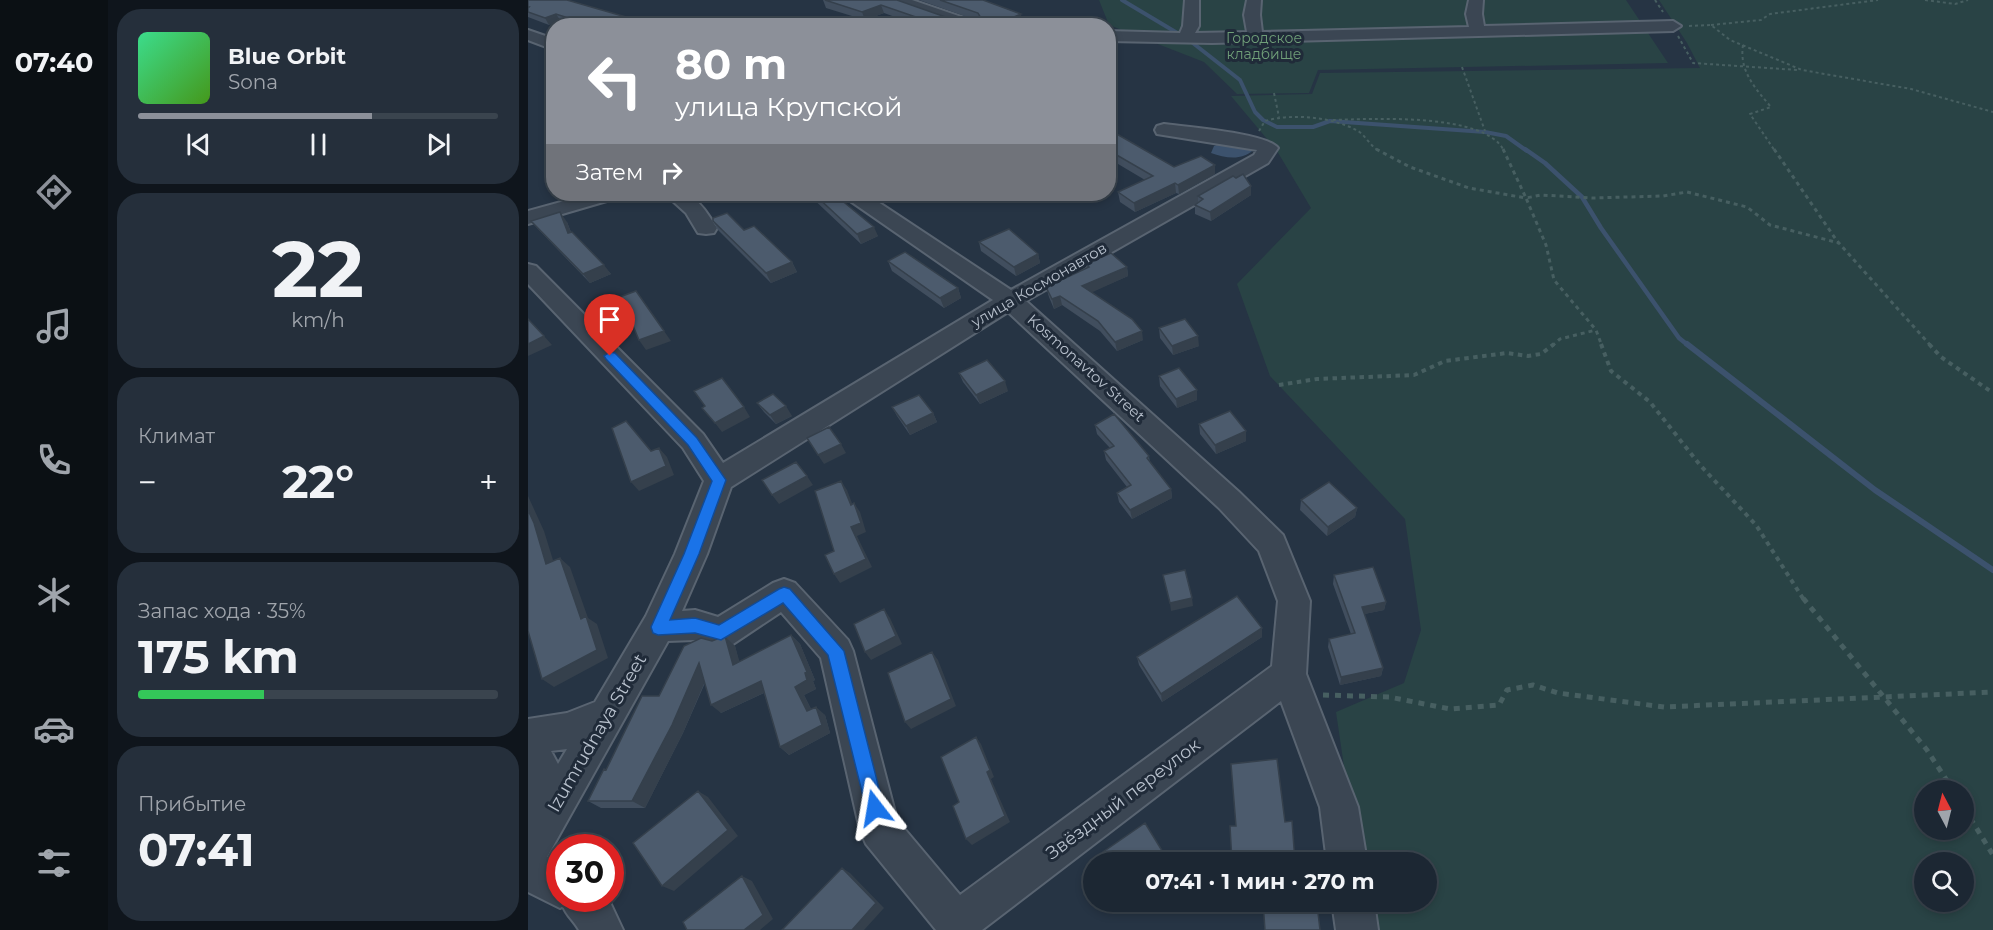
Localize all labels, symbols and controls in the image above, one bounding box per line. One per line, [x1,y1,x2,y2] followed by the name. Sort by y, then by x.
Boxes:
[1226,29,1302,63] park label: Городское кладбище
[675,38,787,90] text: 80 m
[576,42,654,120] icon: left
[228,43,346,70] text: Blue Orbit
[15,46,93,79] text: 07:40
[228,70,278,94] text: Sona
[675,90,903,123] text: улица Крупской
[182,128,215,161] icon: previous
[302,128,335,161] icon: pause
[422,128,455,161] icon: next
[655,156,688,189] icon: right
[576,159,643,186] text: Затем
[33,171,75,213] icon: directions
[272,221,364,317] text: 22
[967,238,1110,332] street label: улица Космонавтов
[584,294,635,356] pin
[593,303,626,336] icon: arrive
[33,305,75,347] icon: music
[291,308,345,332] text: km/h
[1024,310,1149,425] street label: Kosmonavtov Street
[138,424,215,448] text: Климат
[33,439,75,481] icon: phone
[282,454,354,509] text: 22°
[138,462,157,502] text: −
[479,462,498,502] text: +
[33,574,75,616] icon: climate
[138,599,306,623] text: Запас хода · 35%
[138,629,299,684] text: 175 km
[543,650,651,816] street label: Izumrudnaya Street
[33,708,75,750] icon: car
[1042,733,1205,864] street label: Звёздный переулок
[843,776,907,840] position arrow
[1914,780,1974,840] north arrow
[1914,780,1974,912] map controls
[138,792,246,816] text: Прибытие
[138,822,255,877] text: 07:41
[546,834,624,912] speed limit sign: 30
[33,842,75,884] icon: filters
[1914,852,1974,912] button: search
[1145,868,1375,895] text: 07:41 · 1 мин · 270 m

